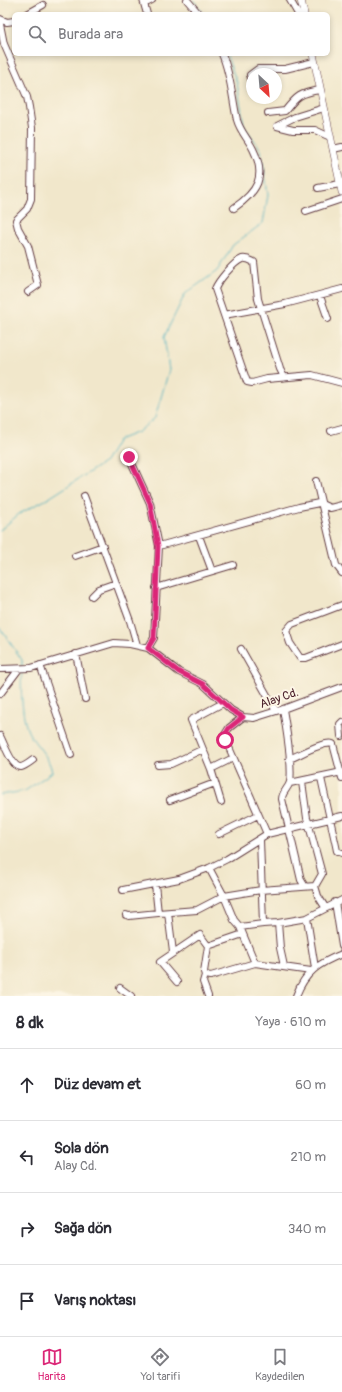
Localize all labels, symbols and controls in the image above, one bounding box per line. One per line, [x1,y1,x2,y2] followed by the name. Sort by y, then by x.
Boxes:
[12,12,330,56] search box
[26,23,48,45] icon: search
[58,25,123,44] text: Burada ara
[246,68,282,104] north arrow
[120,448,138,466] route end
[258,685,300,712] street label: Alay Cd.
[216,731,234,749] route start
[16,1012,44,1033] text: 8 dk
[256,1014,326,1030] text: Yaya · 610 m
[16,1074,38,1096] icon: ahead
[54,1075,141,1094] text: Düz devam et
[295,1077,326,1093] text: 60 m
[54,1139,109,1158] text: Sola dön
[16,1146,38,1168] icon: left
[290,1149,326,1165] text: 210 m
[54,1158,97,1174] text: Alay Cd.
[16,1218,38,1240] icon: right
[54,1219,112,1238] text: Sağa dön
[288,1221,326,1237] text: 340 m
[16,1290,38,1312] icon: arrive
[54,1291,136,1310] text: Varış noktası
[38,1346,66,1383] tab: Harita
[141,1346,180,1383] tab: Yol tarifi
[255,1346,304,1383] tab: Kaydedilen

